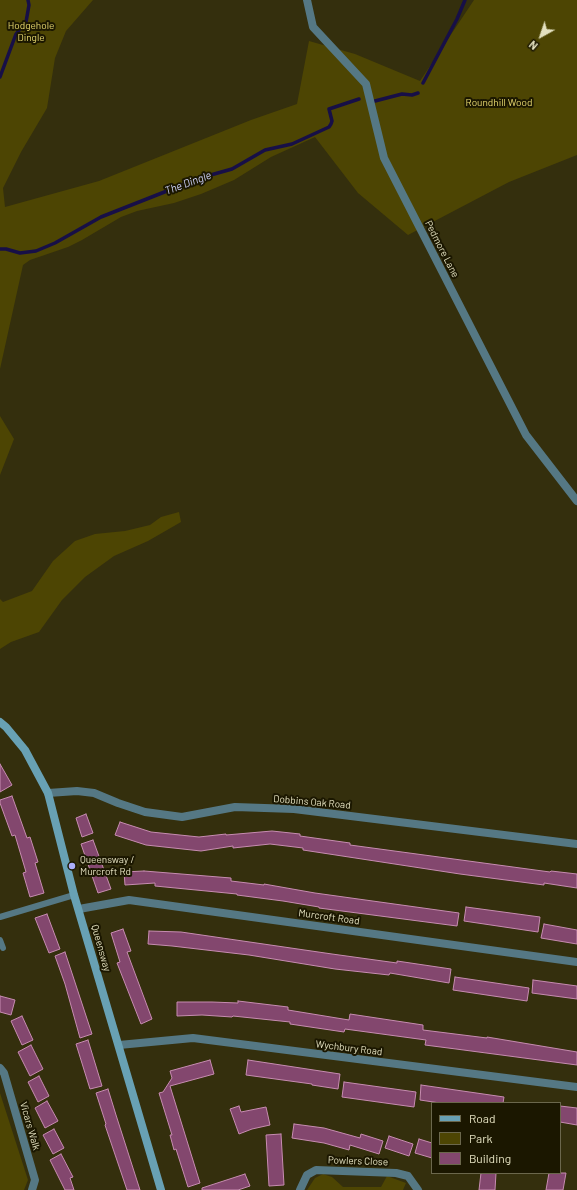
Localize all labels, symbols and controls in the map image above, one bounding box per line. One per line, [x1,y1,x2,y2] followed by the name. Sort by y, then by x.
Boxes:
[521,16,561,56] north arrow
[8,20,54,44] park label: Hodgehole Dingle
[526,38,540,53] text: N
[466,97,532,109] park label: Roundhill Wood
[163,169,213,197] water label: The Dingle
[422,218,462,280] street label: Pedmore Lane
[273,793,351,811] street label: Dobbins Oak Road
[80,854,134,878] place label: Queensway / Murcroft Rd
[67,861,77,871] marker: Queensway / Murcroft Rd
[298,907,360,927] street label: Murcroft Road
[89,923,113,973] street label: Queensway
[315,1038,383,1058] street label: Wychbury Road
[17,1100,43,1152] street label: Vicars Walk
[431,1102,561,1174] legend
[469,1111,496,1125] text: Road
[469,1131,493,1145] text: Park
[469,1151,511,1165] text: Building
[328,1154,388,1168] street label: Powlers Close

